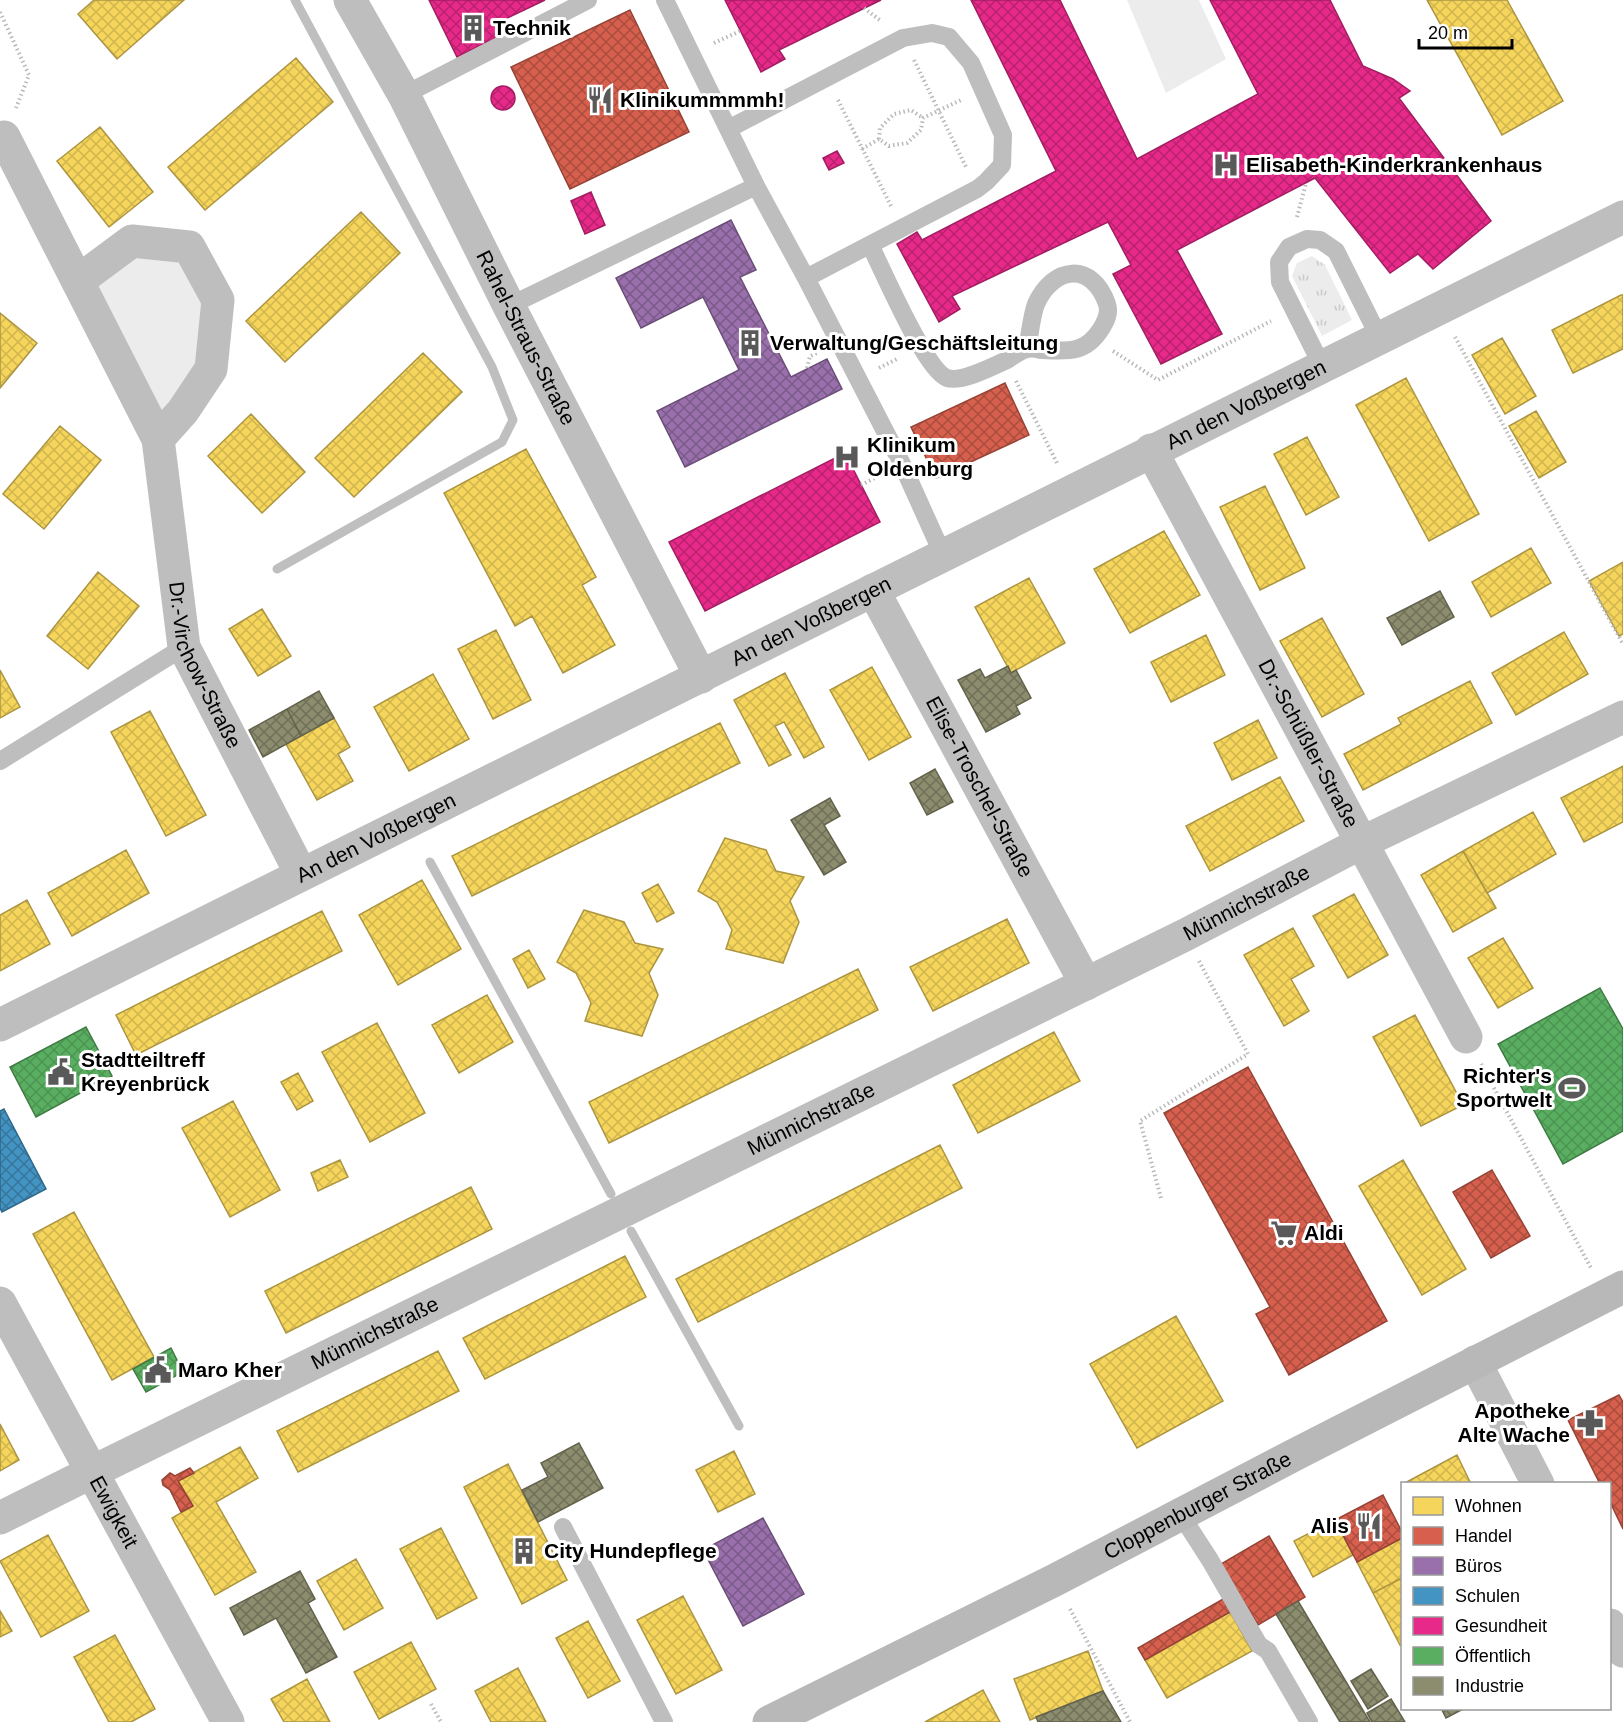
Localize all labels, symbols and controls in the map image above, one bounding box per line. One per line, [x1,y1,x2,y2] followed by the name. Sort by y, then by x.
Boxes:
[1419,12,1512,50] scale bar
[458,13,488,43] building icon: Technik
[493,16,571,39] place label: Technik
[1428,23,1468,43] text: 20 m
[585,85,615,115] restaurant icon: Klinikummmmh!
[620,88,785,111] place label: Klinikummmmh!
[1211,150,1241,180] hospital icon: Elisabeth-Kinderkrankenhaus
[1246,153,1542,176] place label: Elisabeth-Kinderkrankenhaus
[472,247,581,429] street label: Rahel-Straus-Straße
[735,328,765,358] building icon: Verwaltung/Geschäftsleitung
[770,331,1058,354] place label: Verwaltung/Geschäftsleitung
[1162,355,1329,454] street label: An den Voßbergen
[867,433,973,480] place label: Klinikum Oldenburg
[832,442,862,472] hospital icon: Klinikum Oldenburg
[727,571,894,670] street label: An den Voßbergen
[165,580,246,752] street label: Dr.-Virchow-Straße
[1254,655,1363,831] street label: Dr.-Schüßler-Straße
[922,692,1038,881] street label: Elise-Troschel-Straße
[292,788,459,887] street label: An den Voßbergen
[1179,860,1313,945] street label: Münnichstraße
[81,1048,210,1095] place label: Stadtteiltreff Kreyenbrück
[46,1057,76,1087] public building icon: Stadtteiltreff Kreyenbrück
[1456,1064,1552,1111] place label: Richter's Sportwelt
[1557,1073,1587,1103] sports icon: Richter's Sportwelt
[743,1077,878,1159] street label: Münnichstraße
[1269,1218,1299,1248] supermarket icon: Aldi
[1304,1221,1344,1244] place label: Aldi
[307,1292,442,1374] street label: Münnichstraße
[143,1355,173,1385] public building icon: Maro Kher
[178,1358,282,1381] place label: Maro Kher
[1458,1399,1570,1446] place label: Apotheke Alte Wache
[1575,1408,1605,1438] pharmacy icon: Apotheke Alte Wache
[1100,1447,1295,1563] street label: Cloppenburger Straße
[85,1472,143,1552] street label: Ewigkeit
[1401,1482,1611,1710] legend
[1455,1496,1522,1516] text: Wohnen
[1354,1511,1384,1541] restaurant icon: Alis
[1310,1514,1349,1537] place label: Alis
[1455,1526,1512,1546] text: Handel
[509,1536,539,1566] building icon: City Hundepflege
[544,1539,717,1562] place label: City Hundepflege
[1455,1556,1502,1576] text: Büros
[1455,1586,1520,1606] text: Schulen
[1455,1616,1547,1636] text: Gesundheit
[1455,1646,1531,1666] text: Öffentlich
[1455,1676,1524,1696] text: Industrie

